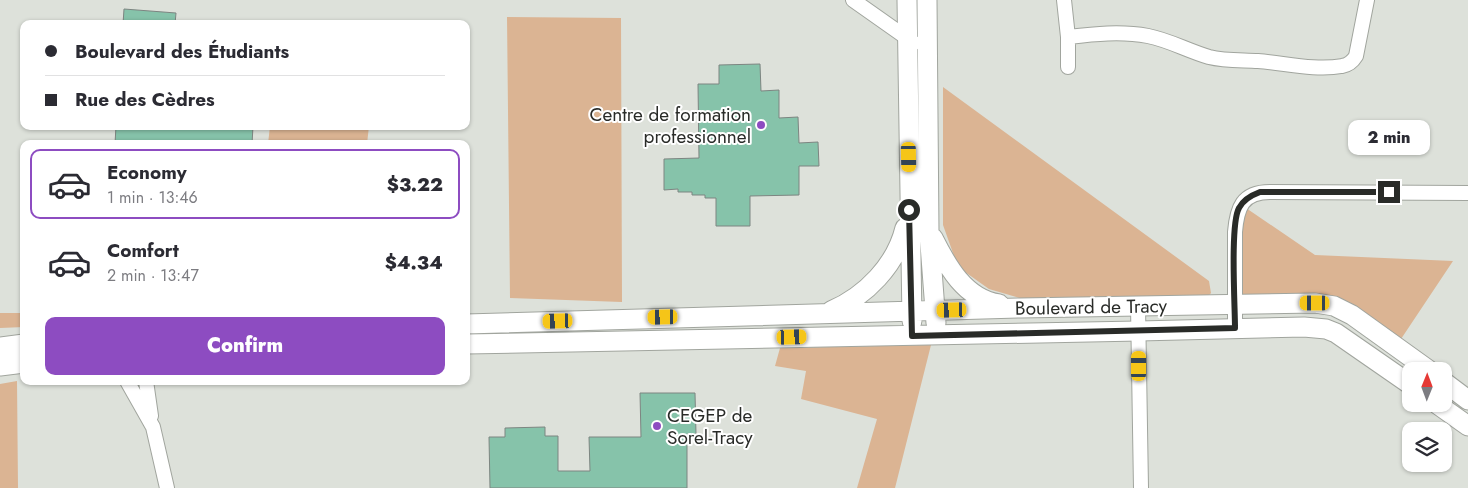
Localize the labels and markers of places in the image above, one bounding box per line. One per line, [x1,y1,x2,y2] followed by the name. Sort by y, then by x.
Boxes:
[589,101,751,150] place label: Centre de formation professionnel
[755,119,767,131] marker: Centre de formation professionnel
[667,402,753,451] place label: CEGEP de Sorel-Tracy
[651,420,663,432] marker: CEGEP de Sorel-Tracy

